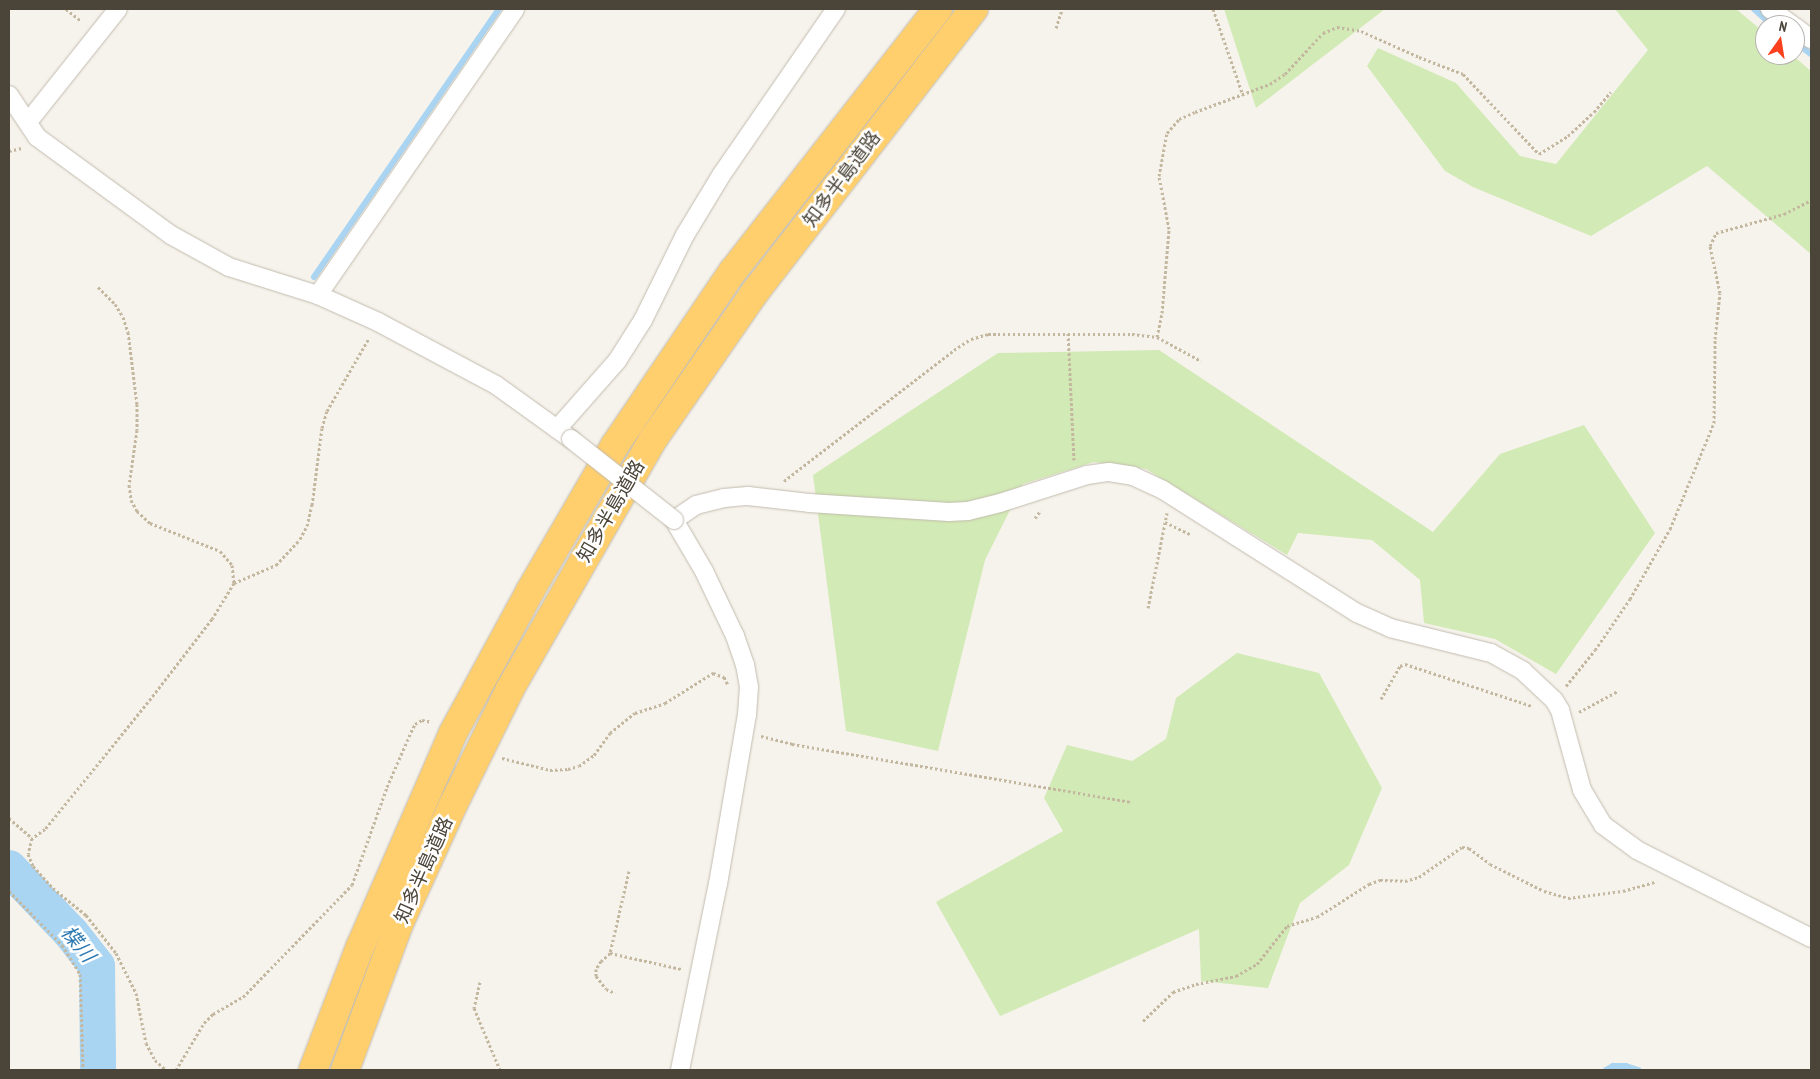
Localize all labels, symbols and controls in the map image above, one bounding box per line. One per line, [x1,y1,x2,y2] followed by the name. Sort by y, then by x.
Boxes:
[1755,15,1805,65] north arrow
[1777,17,1789,36] text: N
[799,127,885,231] street label: 知多半島道路
[573,456,649,566] street label: 知多半島道路
[390,813,458,927] street label: 知多半島道路
[56,921,100,967] water label: 楪川

